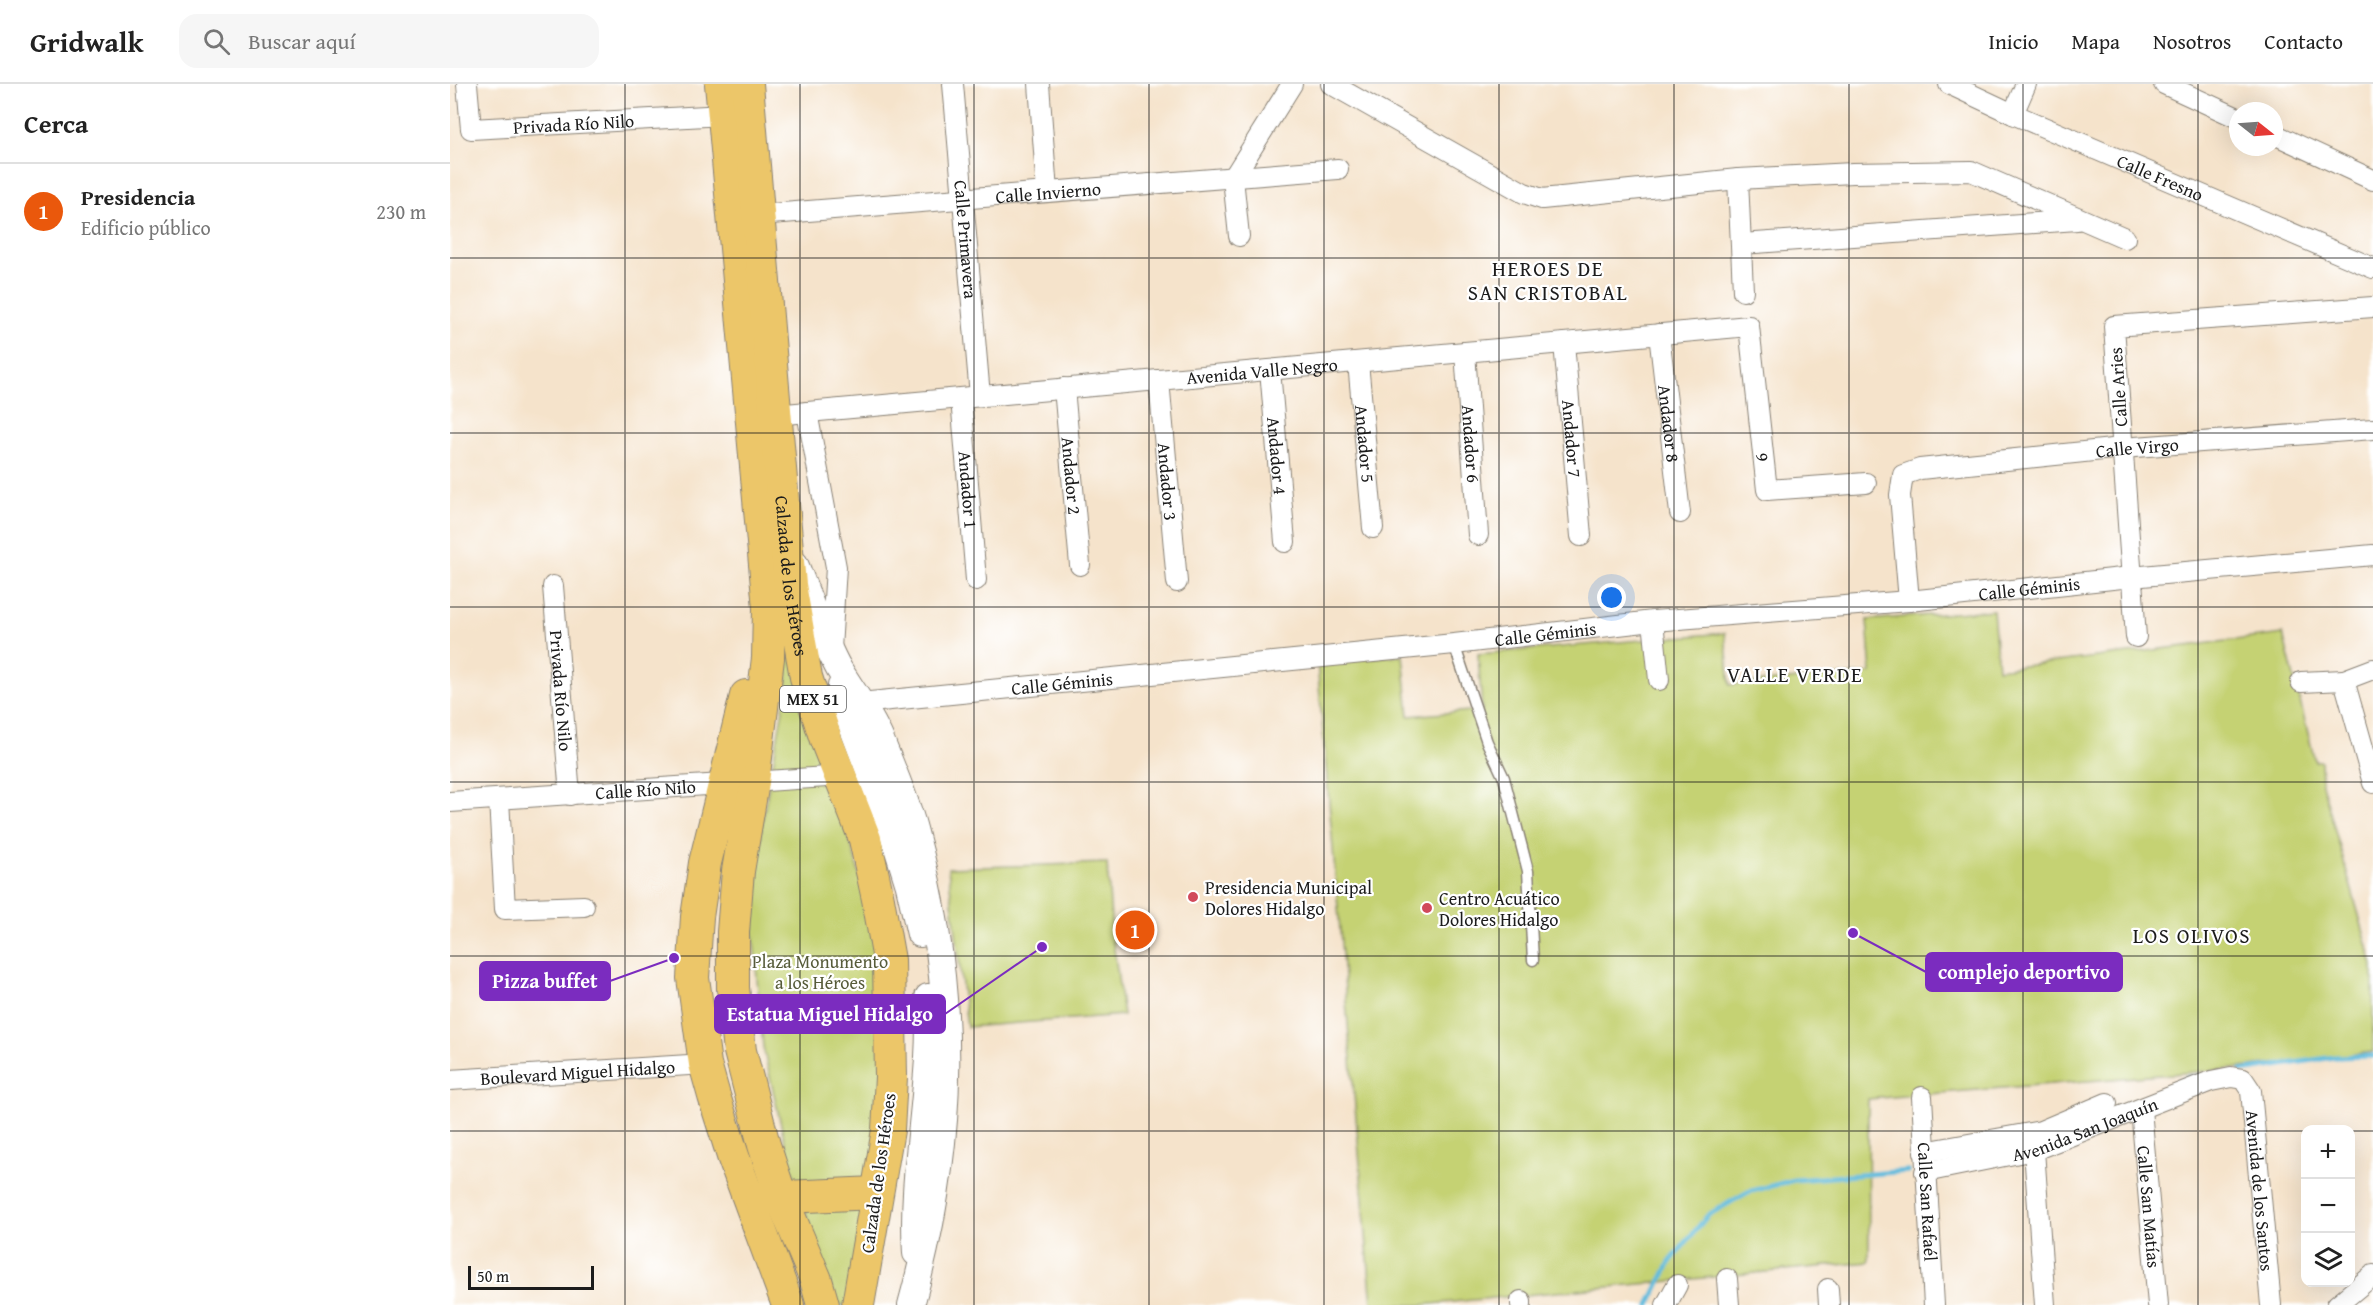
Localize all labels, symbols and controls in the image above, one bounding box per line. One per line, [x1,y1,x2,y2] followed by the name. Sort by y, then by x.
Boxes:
[179,14,599,68] search box
[30,21,143,62] text: Gridwalk
[200,25,233,58] icon: search
[248,25,356,57] text: Buscar aquí
[1989,26,2039,57] text: Inicio
[2072,26,2120,57] text: Mapa
[2153,26,2231,57] text: Nosotros
[2264,26,2343,57] text: Contacto
[2229,102,2283,156] north arrow
[24,104,88,143] text: Cerca
[512,106,635,140] street label: Privada Río Nilo
[2113,147,2208,207] street label: Calle Fresno
[994,174,1102,210] street label: Calle Invierno
[948,179,985,300] street label: Calle Primavera
[81,181,195,213] text: Presidencia
[38,197,49,226] text: 1
[376,197,426,226] text: 230 m
[81,213,211,242] text: Edificio público
[1468,253,1628,308] district label: HEROES DE SAN CRISTOBAL
[2102,346,2134,428] street label: Calle Aries
[1185,350,1339,391] street label: Avenida Valle Negro
[1652,383,1687,464] street label: Andador 8
[1556,399,1589,479] street label: Andador 7
[1348,404,1382,484] street label: Andador 5
[1455,404,1488,484] street label: Andador 6
[1261,416,1294,496] street label: Andador 4
[2094,430,2180,464] street label: Calle Virgo
[1055,436,1089,516] street label: Andador 2
[1151,442,1185,522] street label: Andador 3
[952,450,985,530] street label: Andador 1
[1750,451,1777,463] street label: 9
[769,495,816,658] street label: Calzada de los Héroes
[1977,569,2081,607] street label: Calle Géminis
[1597,583,1626,612] your location
[1493,614,1598,653] street label: Calle Géminis
[543,629,580,752] street label: Privada Río Nilo
[1727,659,1863,690] district label: VALLE VERDE
[1010,664,1114,701] street label: Calle Géminis
[780,686,846,712] road number: MEX 51
[595,772,697,806] street label: Calle Río Nilo
[1205,874,1372,922] place label: Presidencia Municipal Dolores Hidalgo
[1439,885,1560,933] place label: Centro Acuático Dolores Hidalgo
[1186,890,1200,904] marker: Presidencia Municipal Dolores Hidalgo
[1420,901,1434,915] marker: Centro Acuático Dolores Hidalgo
[1116,908,1154,952] pin: 1
[2133,920,2251,951] district label: LOS OLIVOS
[752,948,888,996] park label: Plaza Monumento a los Héroes
[1926,953,2122,991] callout: complejo deportivo
[1938,957,2110,986] text: complejo deportivo
[480,962,610,1000] callout: Pizza buffet
[492,966,598,995] text: Pizza buffet
[715,995,945,1033] callout: Estatua Miguel Hidalgo
[727,999,933,1028] text: Estatua Miguel Hidalgo
[480,1052,676,1092] street label: Boulevard Miguel Hidalgo
[2010,1090,2161,1168] street label: Avenida San Joaquín
[853,1091,903,1255] street label: Calzada de los Héroes
[2239,1109,2281,1272] street label: Avenida de los Santos
[2301,1125,2355,1287] map controls
[2301,1125,2355,1179] button: +
[1911,1142,1945,1262] street label: Calle San Rafaél
[2131,1144,2168,1269] street label: Calle San Matías
[2301,1179,2355,1233] button: −
[2301,1233,2355,1287] button: layers
[468,1263,594,1290] scale bar
[477,1264,509,1288] text: 50 m

